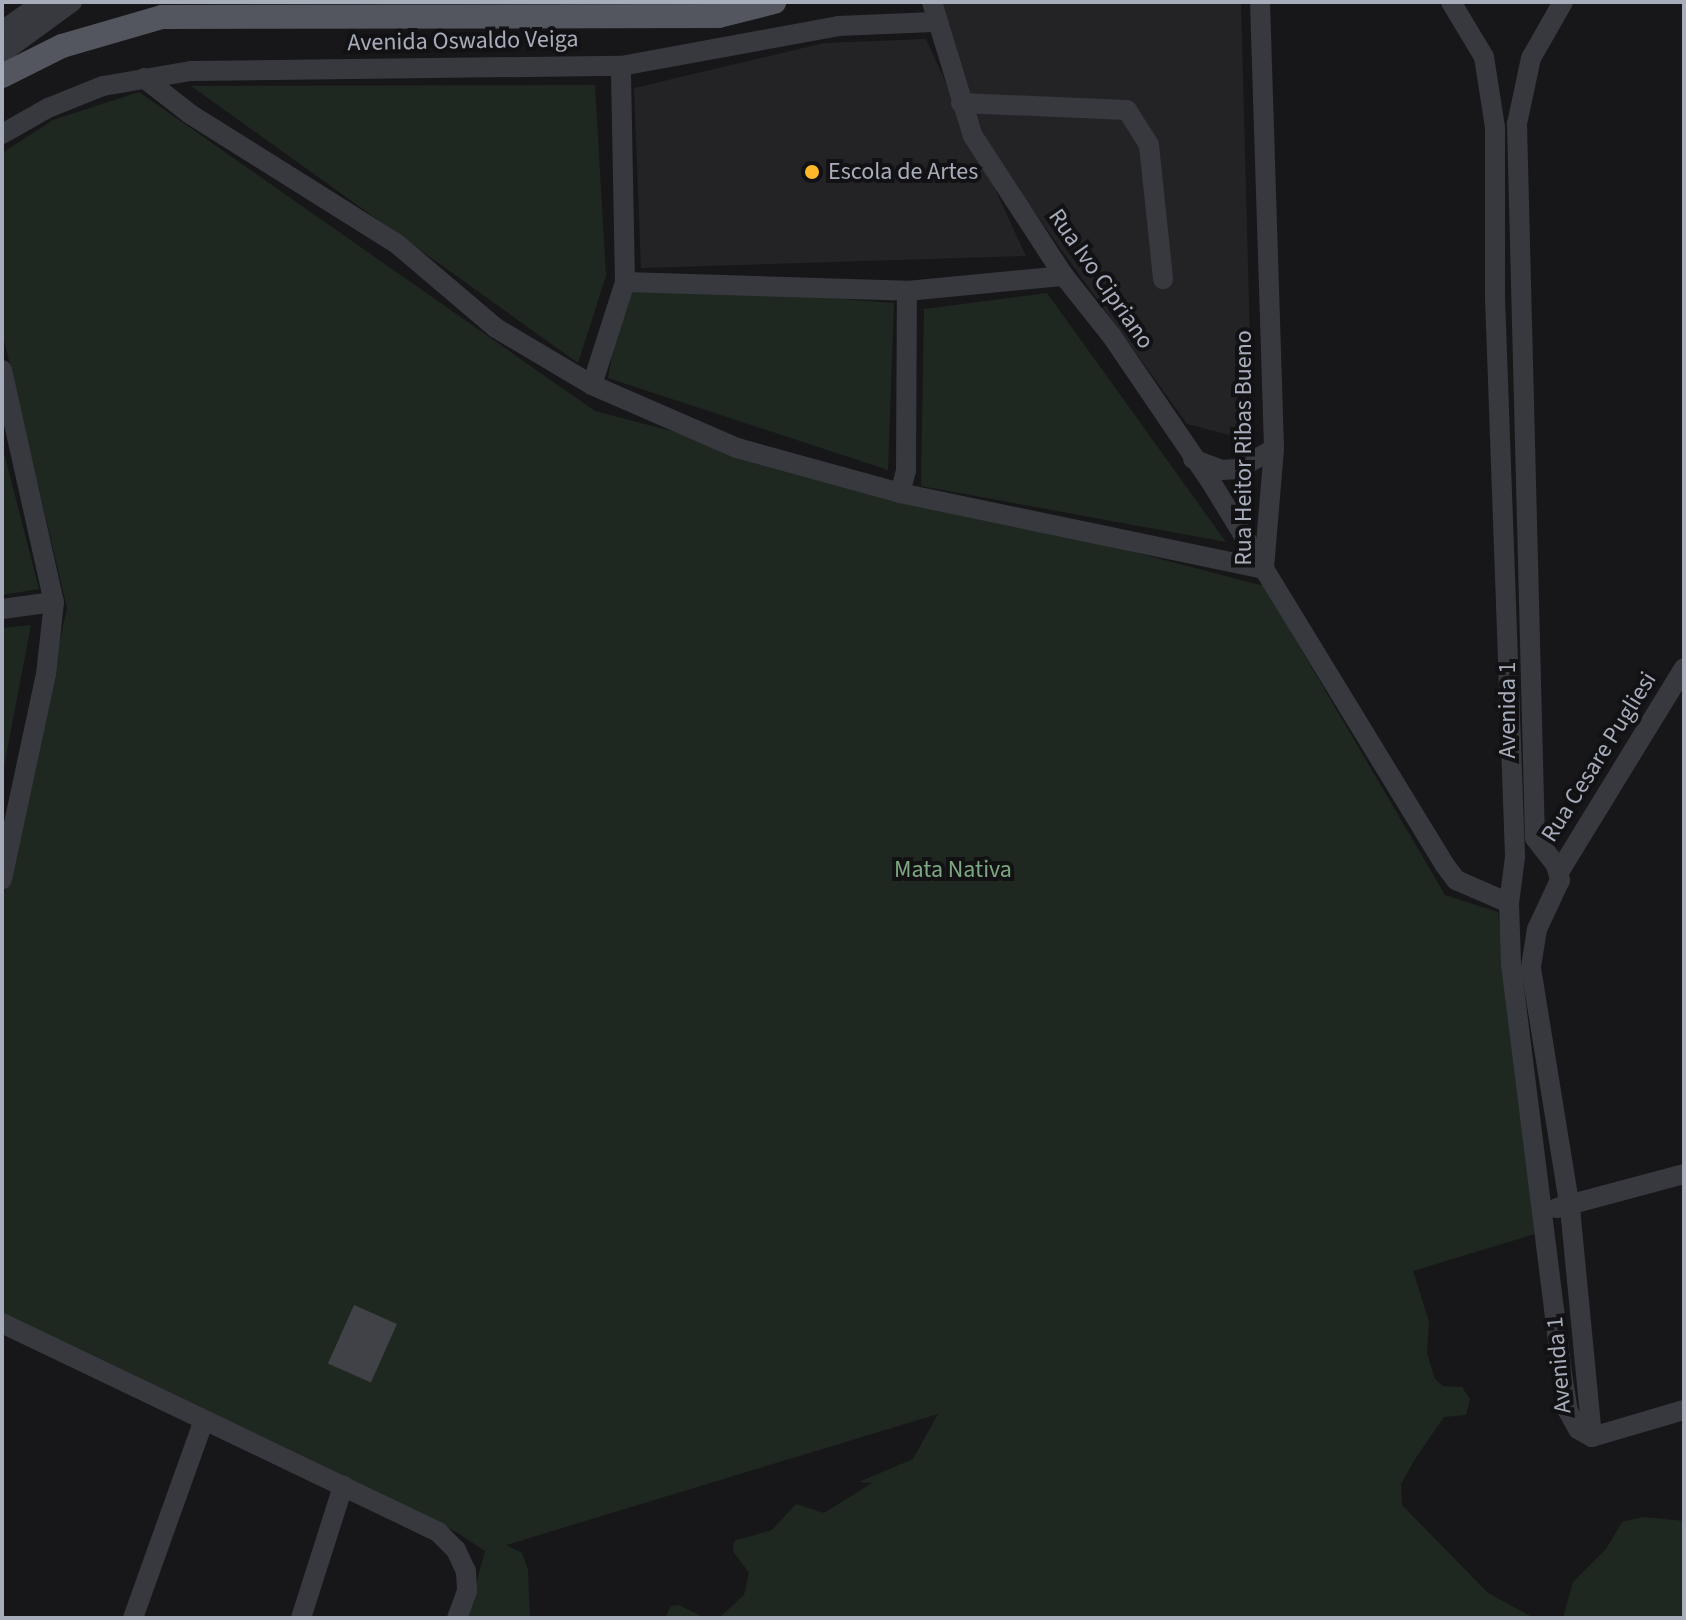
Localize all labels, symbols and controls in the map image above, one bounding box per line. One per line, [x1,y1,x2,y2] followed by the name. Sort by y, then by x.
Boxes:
[347,25,579,57] street label: Avenida Oswaldo Veiga
[828,158,978,186] place label: Escola de Artes
[803,163,821,181] marker: Escola de Artes
[1042,203,1160,355] street label: Rua Ivo Cipriano
[1230,330,1258,566] street label: Rua Heitor Ribas Bueno
[1494,661,1522,759] street label: Avenida 1
[1535,667,1663,847] street label: Rua Cesare Pugliesi
[894,856,1012,884] park label: Mata Nativa
[1540,1315,1578,1415] street label: Avenida 1

